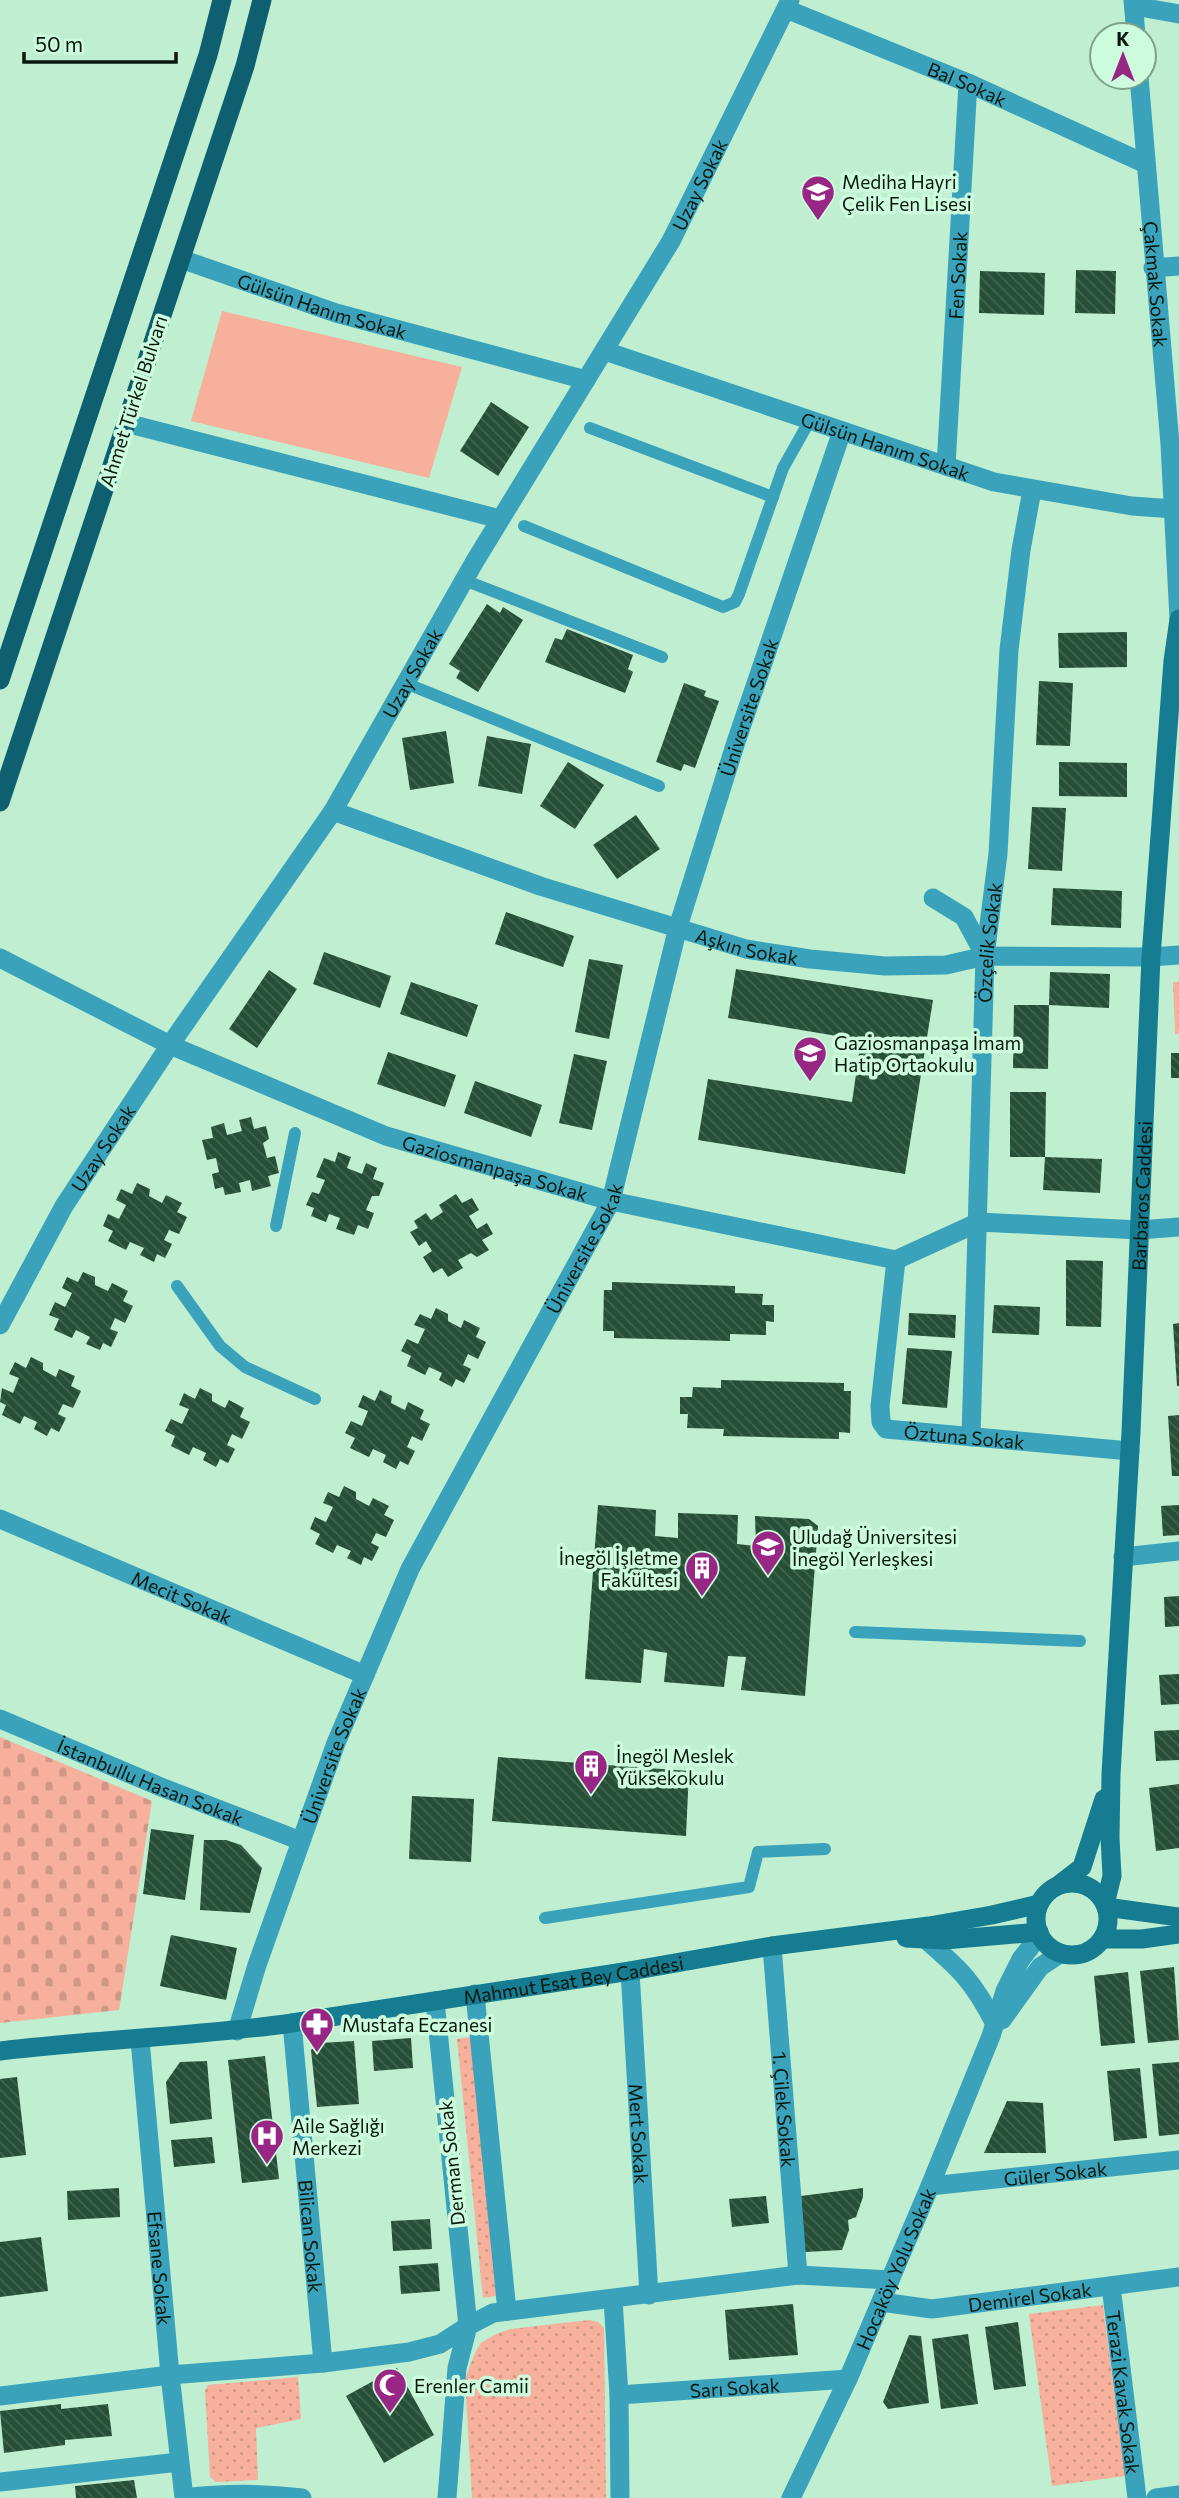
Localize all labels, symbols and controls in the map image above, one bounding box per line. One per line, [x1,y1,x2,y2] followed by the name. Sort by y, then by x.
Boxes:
[24,21,177,65] scale bar
[1088,21,1158,91] north arrow
[1116,27,1130,50] text: K
[35,31,83,56] text: 50 m
[924,56,1010,111] street label: Bal Sokak
[667,135,731,234] street label: Uzay Sokak
[842,170,972,215] place label: Mediha Hayri Çelik Fen Lisesi
[799,173,837,222] school or university icon: Mediha Hayri Çelik Fen Lisesi
[1140,220,1173,348] street label: Çakmak Sokak
[943,231,971,320] street label: Fen Sokak
[235,268,410,343] street label: Gülsün Hanım Sokak
[94,312,172,490] street label: Ahmet Türkel Bulvarı
[798,406,973,485] street label: Gülsün Hanım Sokak
[377,624,446,722] street label: Uzay Sokak
[715,635,782,779] street label: Üniversite Sokak
[972,881,1006,1003] street label: Özçelik Sokak
[693,923,800,968] street label: Aşkın Sokak
[834,1031,1021,1076] place label: Gaziosmanpaşa İmam Hatip Ortaokulu
[791,1034,829,1083] school or university icon: Gaziosmanpaşa İmam Hatip Ortaokulu
[65,1100,139,1196] street label: Uzay Sokak
[1126,1120,1156,1271] street label: Barbaros Caddesi
[400,1130,591,1205] street label: Gaziosmanpaşa Sokak
[540,1181,626,1317] street label: Üniversite Sokak
[903,1419,1025,1453] street label: Öztuna Sokak
[792,1525,957,1570] place label: Uludağ Üniversitesi İnegöl Yerleşkesi
[749,1528,787,1577] school or university icon: Uludağ Üniversitesi İnegöl Yerleşkesi
[559,1546,678,1591] place label: İnegöl İşletme Fakültesi
[683,1549,721,1598] building icon: İnegöl İşletme Fakültesi
[128,1565,236,1628] street label: Mecit Sokak
[297,1684,370,1827] street label: Üniversite Sokak
[54,1733,247,1829] street label: İstanbullu Hasan Sokak
[616,1744,734,1789] place label: İnegöl Meslek Yüksekokulu
[572,1747,610,1796] building icon: İnegöl Meslek Yüksekokulu
[461,1950,685,2008] street label: Mahmut Esat Bey Caddesi
[298,2005,336,2054] pharmacy icon: Mustafa Eczanesi
[342,2013,492,2036] place label: Mustafa Eczanesi
[769,2051,801,2168] street label: 1. Çilek Sokak
[625,2083,654,2184] street label: Mert Sokak
[433,2099,469,2227] street label: Derman Sokak
[292,2114,385,2159] place label: Aile Sağlığı Merkezi
[248,2117,286,2166] hospital icon: Aile Sağlığı Merkezi
[1003,2156,1108,2190] street label: Güler Sokak
[295,2178,328,2294] street label: Bilican Sokak
[850,2184,939,2353] street label: Hocaköy Yolu Sokak
[144,2210,177,2326] street label: Efsane Sokak
[967,2277,1093,2316] street label: Demirel Sokak
[1103,2309,1145,2476] street label: Terazi Kavak Sokak
[371,2366,409,2415] mosque icon: Erenler Camii
[689,2372,781,2402] street label: Sarı Sokak
[414,2374,529,2397] place label: Erenler Camii

